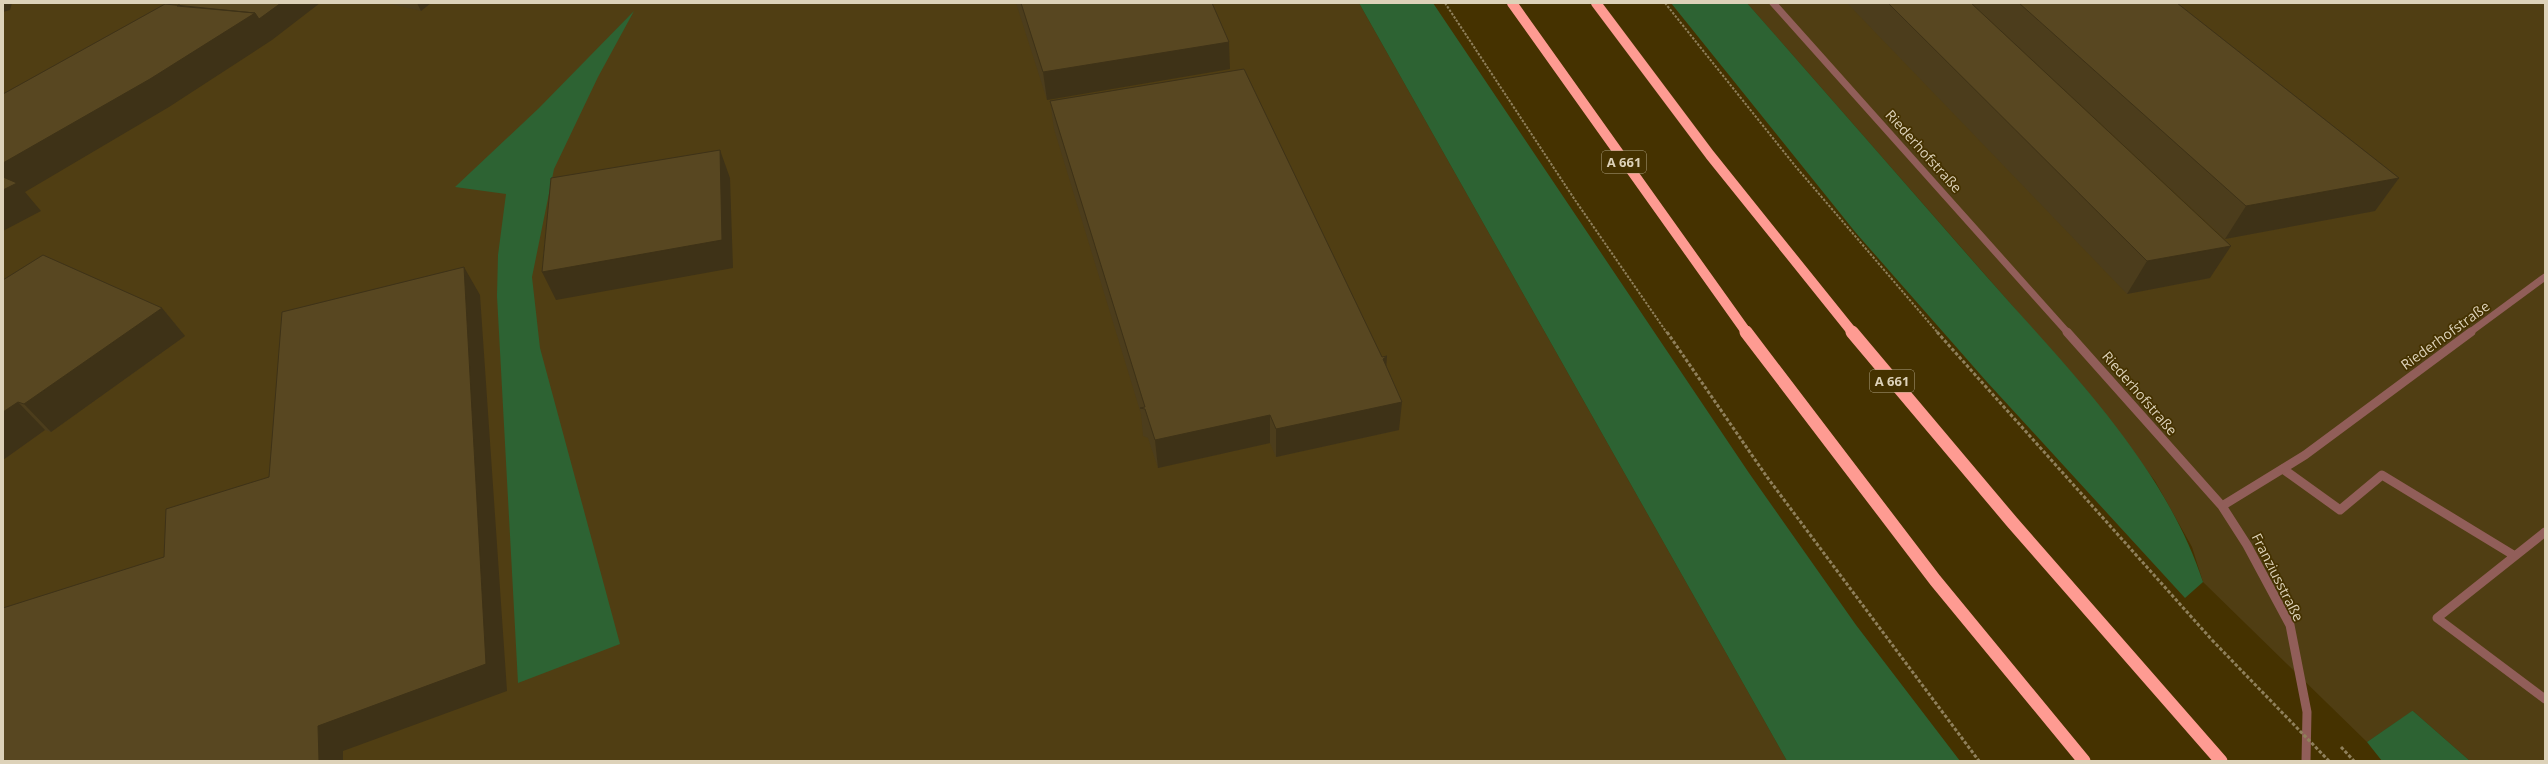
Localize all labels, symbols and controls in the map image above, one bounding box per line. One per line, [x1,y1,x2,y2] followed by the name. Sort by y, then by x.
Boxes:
[1882,105,1966,197] street label: Riederhofstraße
[1602,151,1646,173] road number: A 661
[2397,296,2493,374] street label: Riederhofstraße
[2098,347,2182,439] street label: Riederhofstraße
[1870,370,1914,392] road number: A 661
[2248,530,2308,624] street label: Franziusstraße

